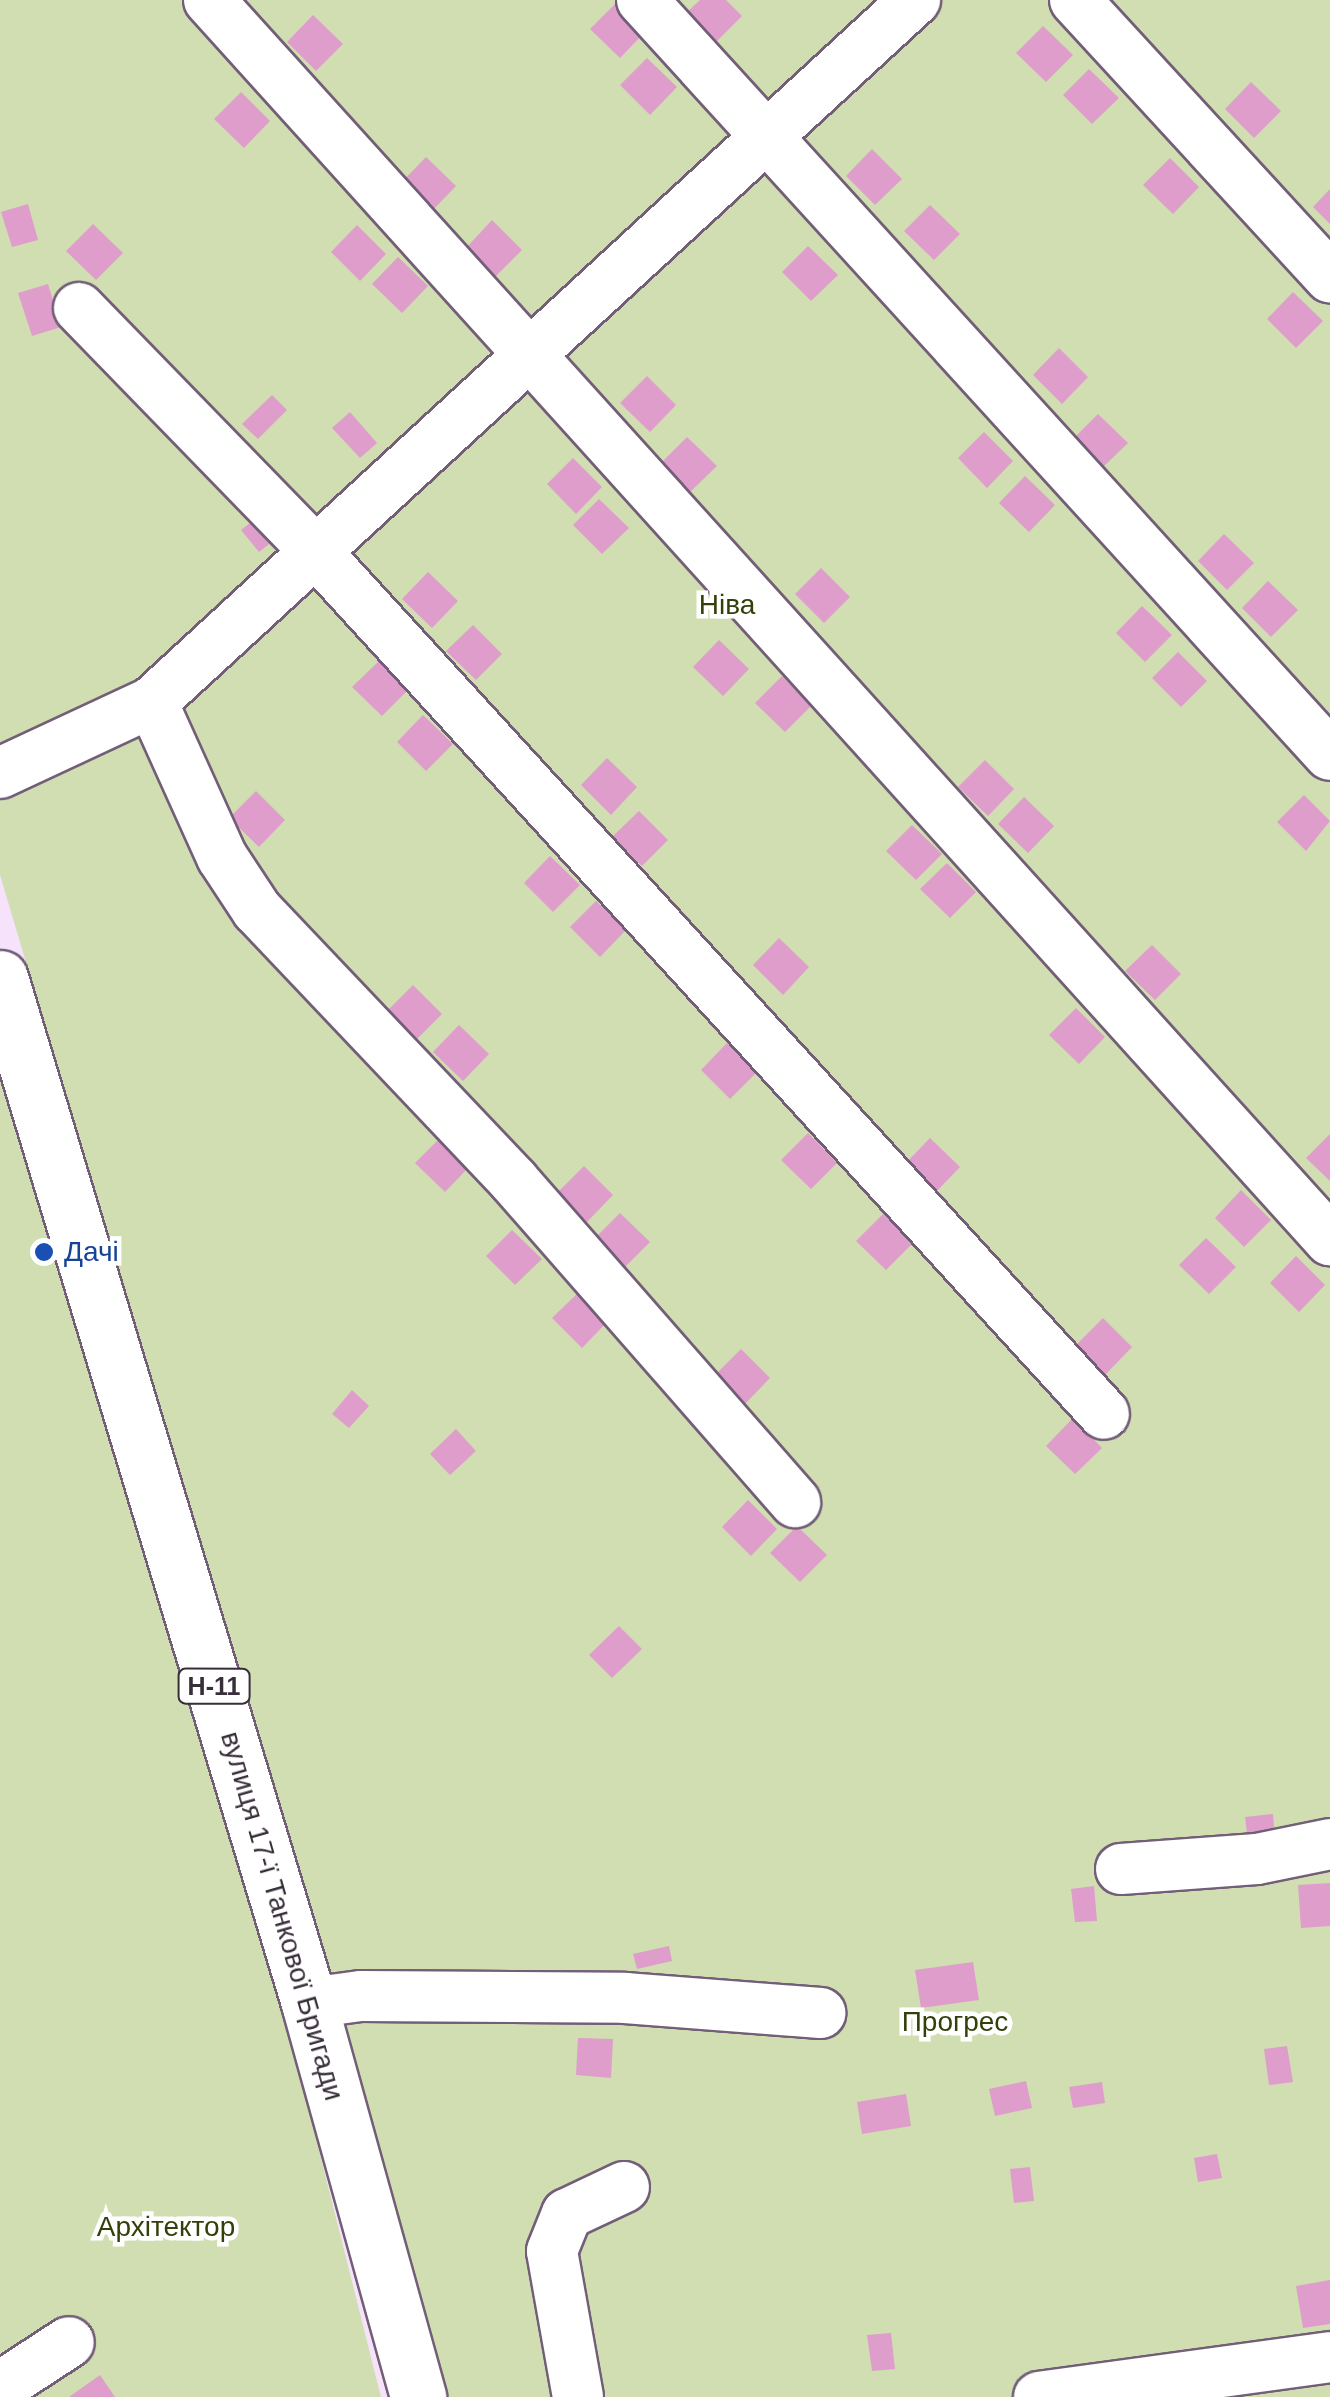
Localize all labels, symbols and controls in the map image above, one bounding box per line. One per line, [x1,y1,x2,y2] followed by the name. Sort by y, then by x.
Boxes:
[699,588,755,622] park label: Ніва
[64,1235,119,1269] place label: Дачі
[33,1241,55,1263] marker: Дачі
[176,1666,252,1706] road number: Н-11
[213,1728,351,2104] street label: вулиця 17-ї Танкової Бригади
[902,2005,1008,2039] park label: Прогрес
[97,2210,235,2244] park label: Архітектор

